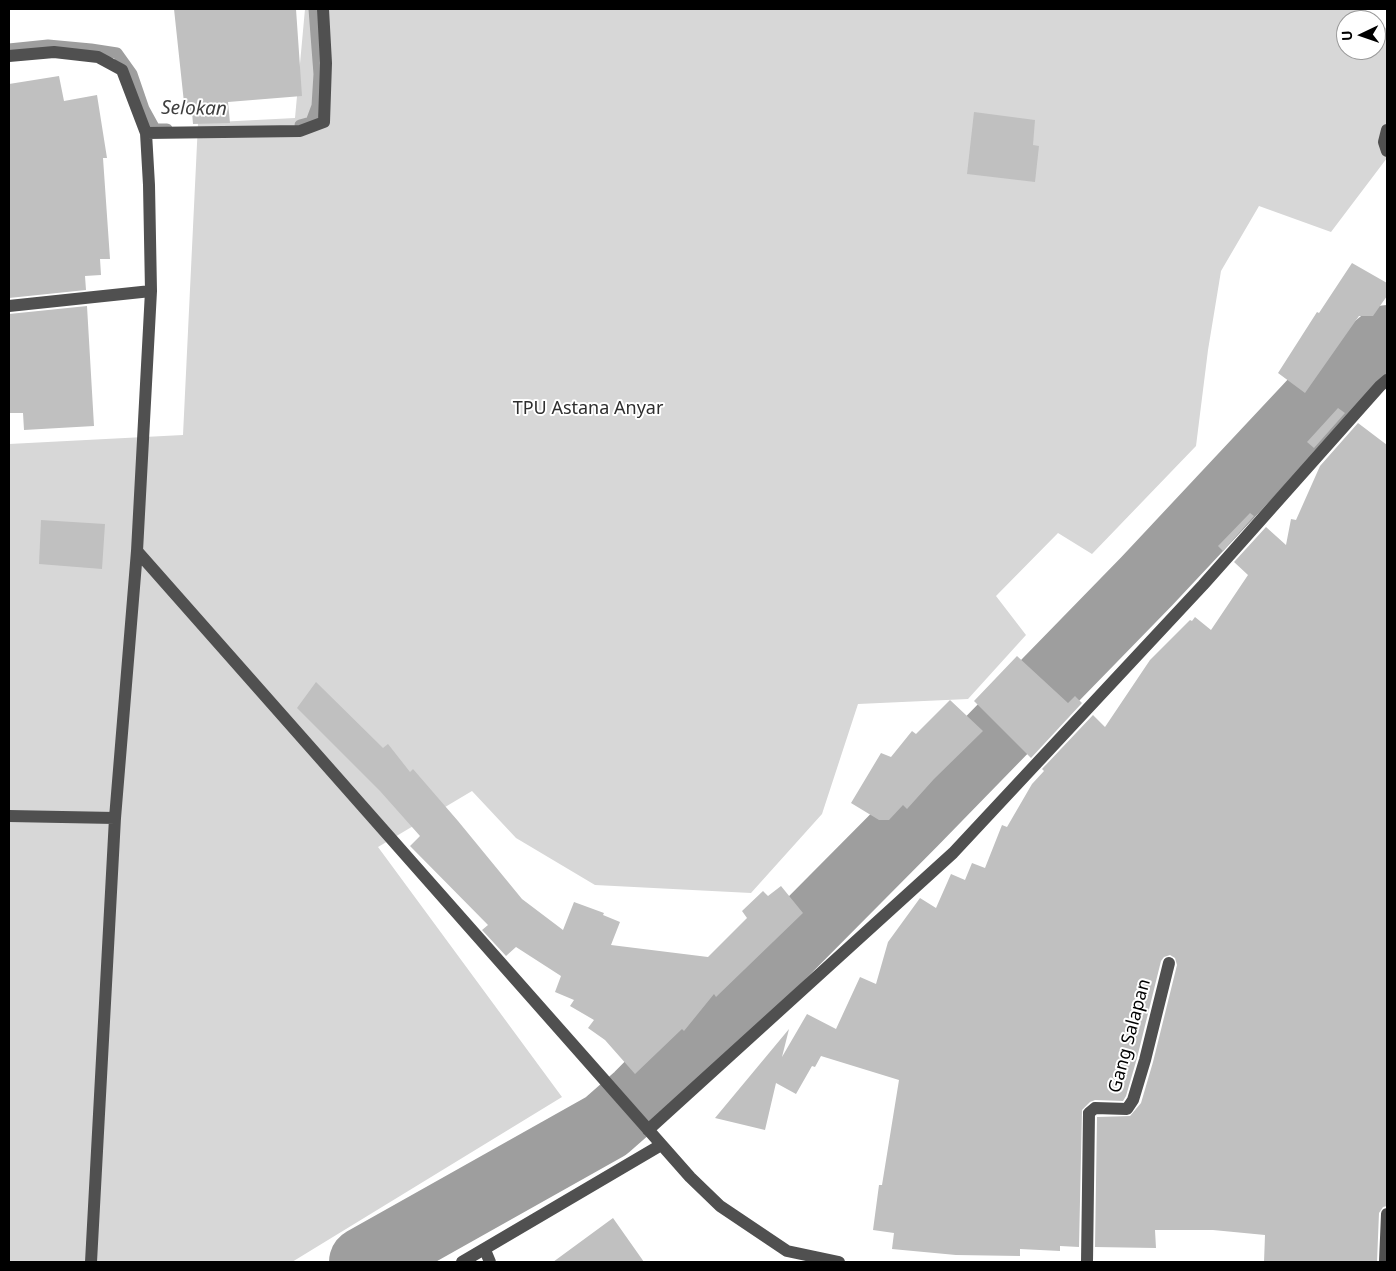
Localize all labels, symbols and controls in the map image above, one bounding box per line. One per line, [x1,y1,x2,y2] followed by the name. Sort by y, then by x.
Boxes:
[1336,10,1386,60] north arrow
[1337,30,1356,42] text: U
[161,97,227,121] water label: Selokan
[513,398,663,420] park label: TPU Astana Anyar
[1104,977,1156,1095] street label: Gang Salapan

